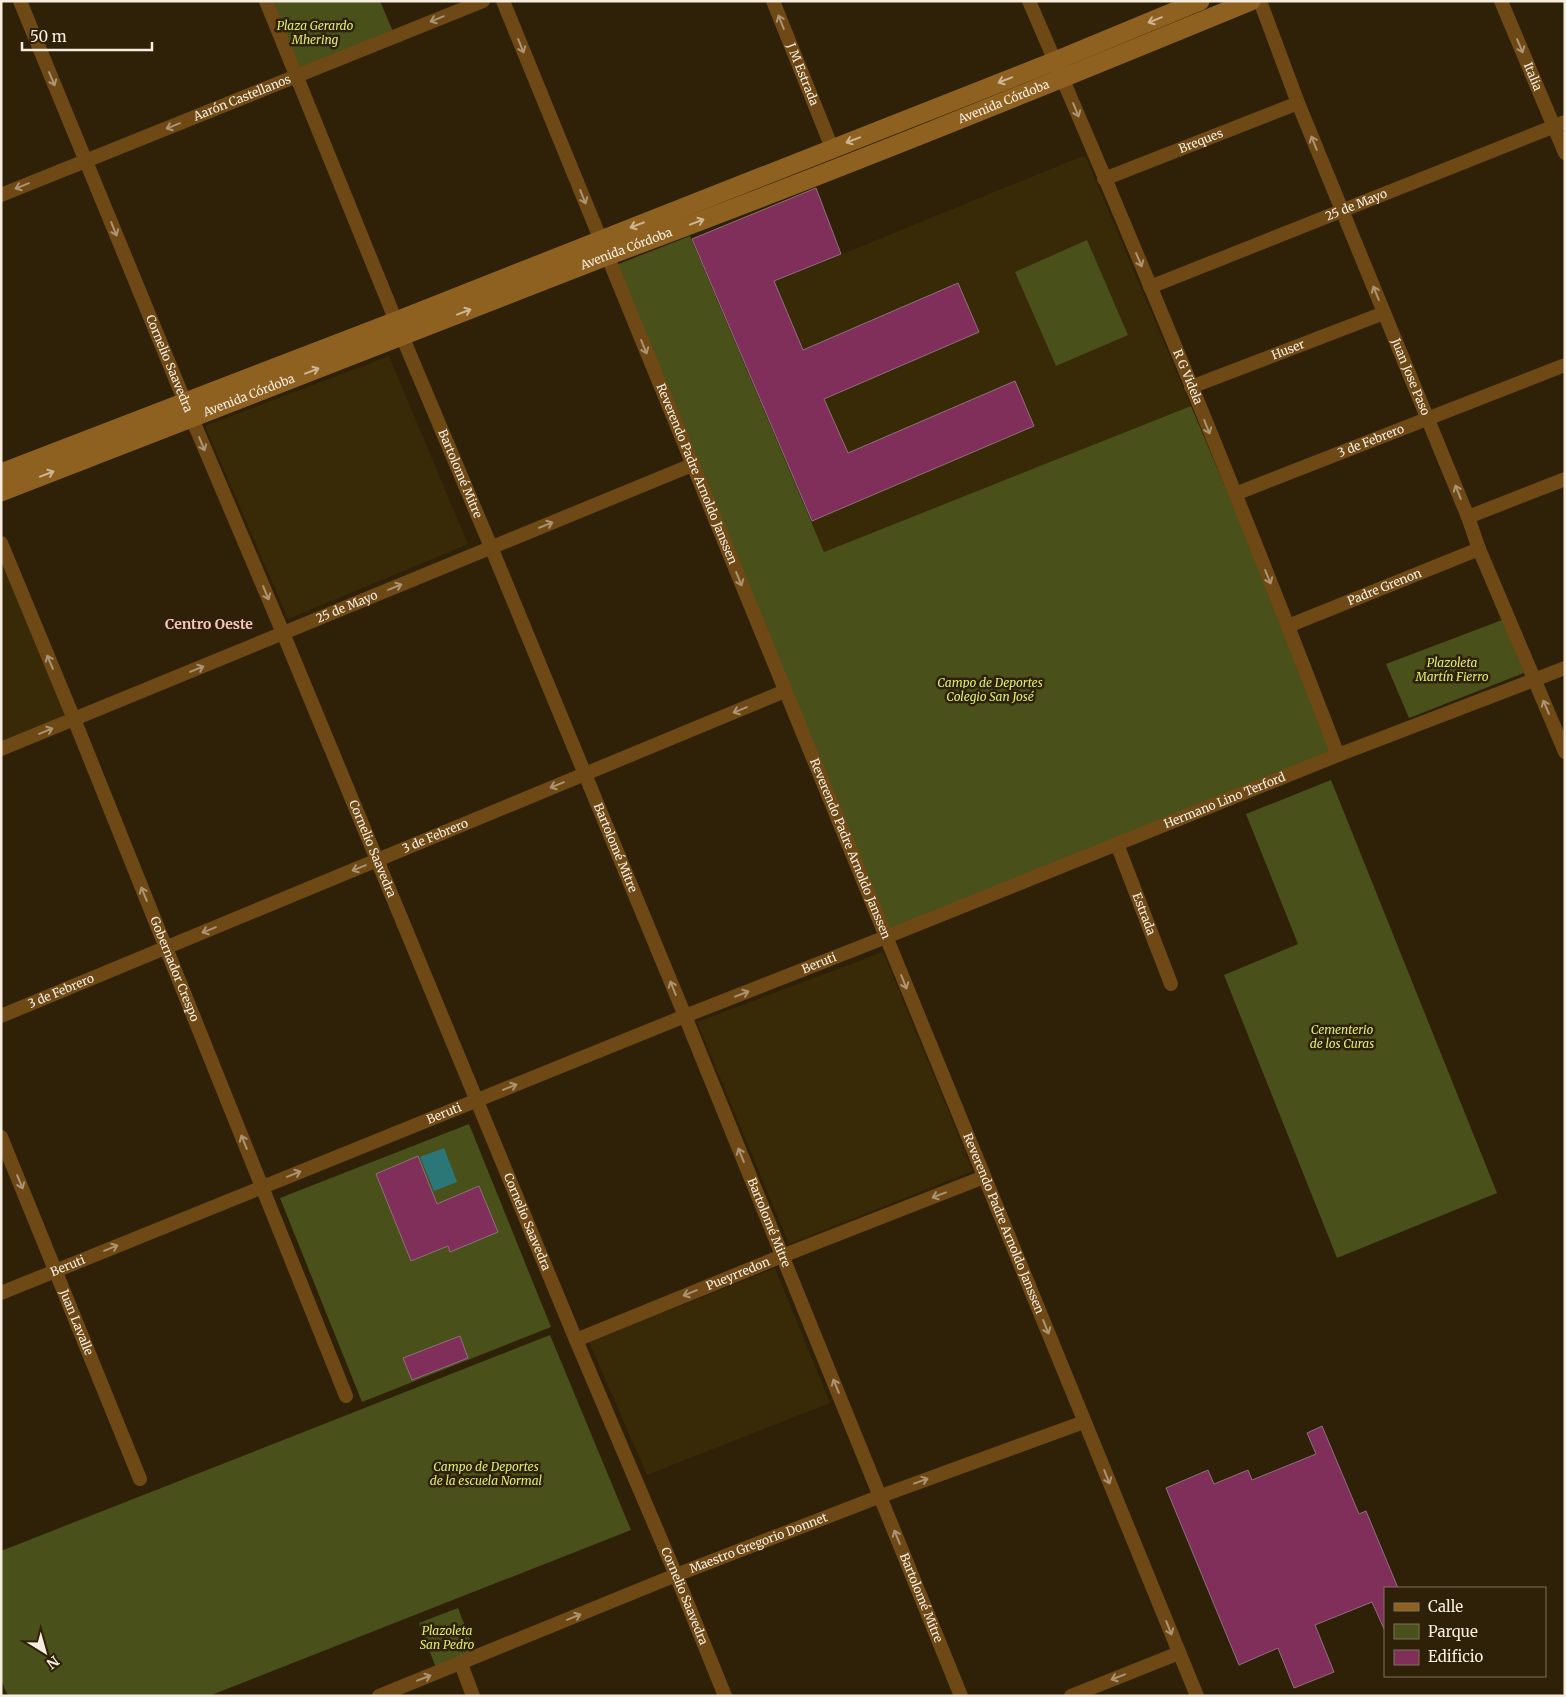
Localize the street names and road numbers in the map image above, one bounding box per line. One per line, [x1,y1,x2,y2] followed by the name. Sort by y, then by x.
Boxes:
[783,40,822,108] street label: J M Estrada
[1521,60,1546,93] street label: Italia
[190,71,293,124] street label: Aarón Castellanos
[955,76,1052,127] street label: Avenida Córdoba
[1176,125,1225,156] street label: Breques
[1323,186,1389,223] street label: 25 de Mayo
[577,224,675,273] street label: Avenida Córdoba
[143,312,197,415] street label: Cornelio Saavedra
[1388,335,1433,418] street label: Juan Jose Paso
[1269,336,1307,362] street label: Huser
[1170,347,1206,407] street label: R G Videla
[200,370,297,420] street label: Avenida Córdoba
[653,381,741,566] street label: Reverendo Padre Arnoldo Janssen
[1335,421,1406,460] street label: 3 de Febrero
[435,427,486,520] street label: Bartolomé Mitre
[1345,565,1423,608] street label: Padre Grenon
[314,587,380,626] street label: 25 de Mayo
[807,756,894,941] street label: Reverendo Padre Arnoldo Janssen
[1162,769,1287,831] street label: Hermano Lino Terford
[346,798,400,900] street label: Cornelio Saavedra
[591,801,641,894] street label: Bartolomé Mitre
[400,815,470,856] street label: 3 de Febrero
[1130,891,1160,938] street label: Estrada
[147,914,203,1024] street label: Gobernador Crespo
[799,949,839,976] street label: Beruti
[26,970,96,1011] street label: 3 de Febrero
[424,1099,464,1127] street label: Beruti
[960,1131,1048,1316] street label: Reverendo Padre Arnoldo Janssen
[501,1171,555,1273] street label: Cornelio Saavedra
[744,1175,794,1269] street label: Bartolomé Mitre
[48,1252,87,1279] street label: Beruti
[704,1254,772,1293] street label: Pueyrredon
[56,1286,97,1357] street label: Juan Lavalle
[687,1509,830,1576] street label: Maestro Gregorio Donnet
[658,1545,712,1647] street label: Cornelio Saavedra
[897,1551,946,1645] street label: Bartolomé Mitre

